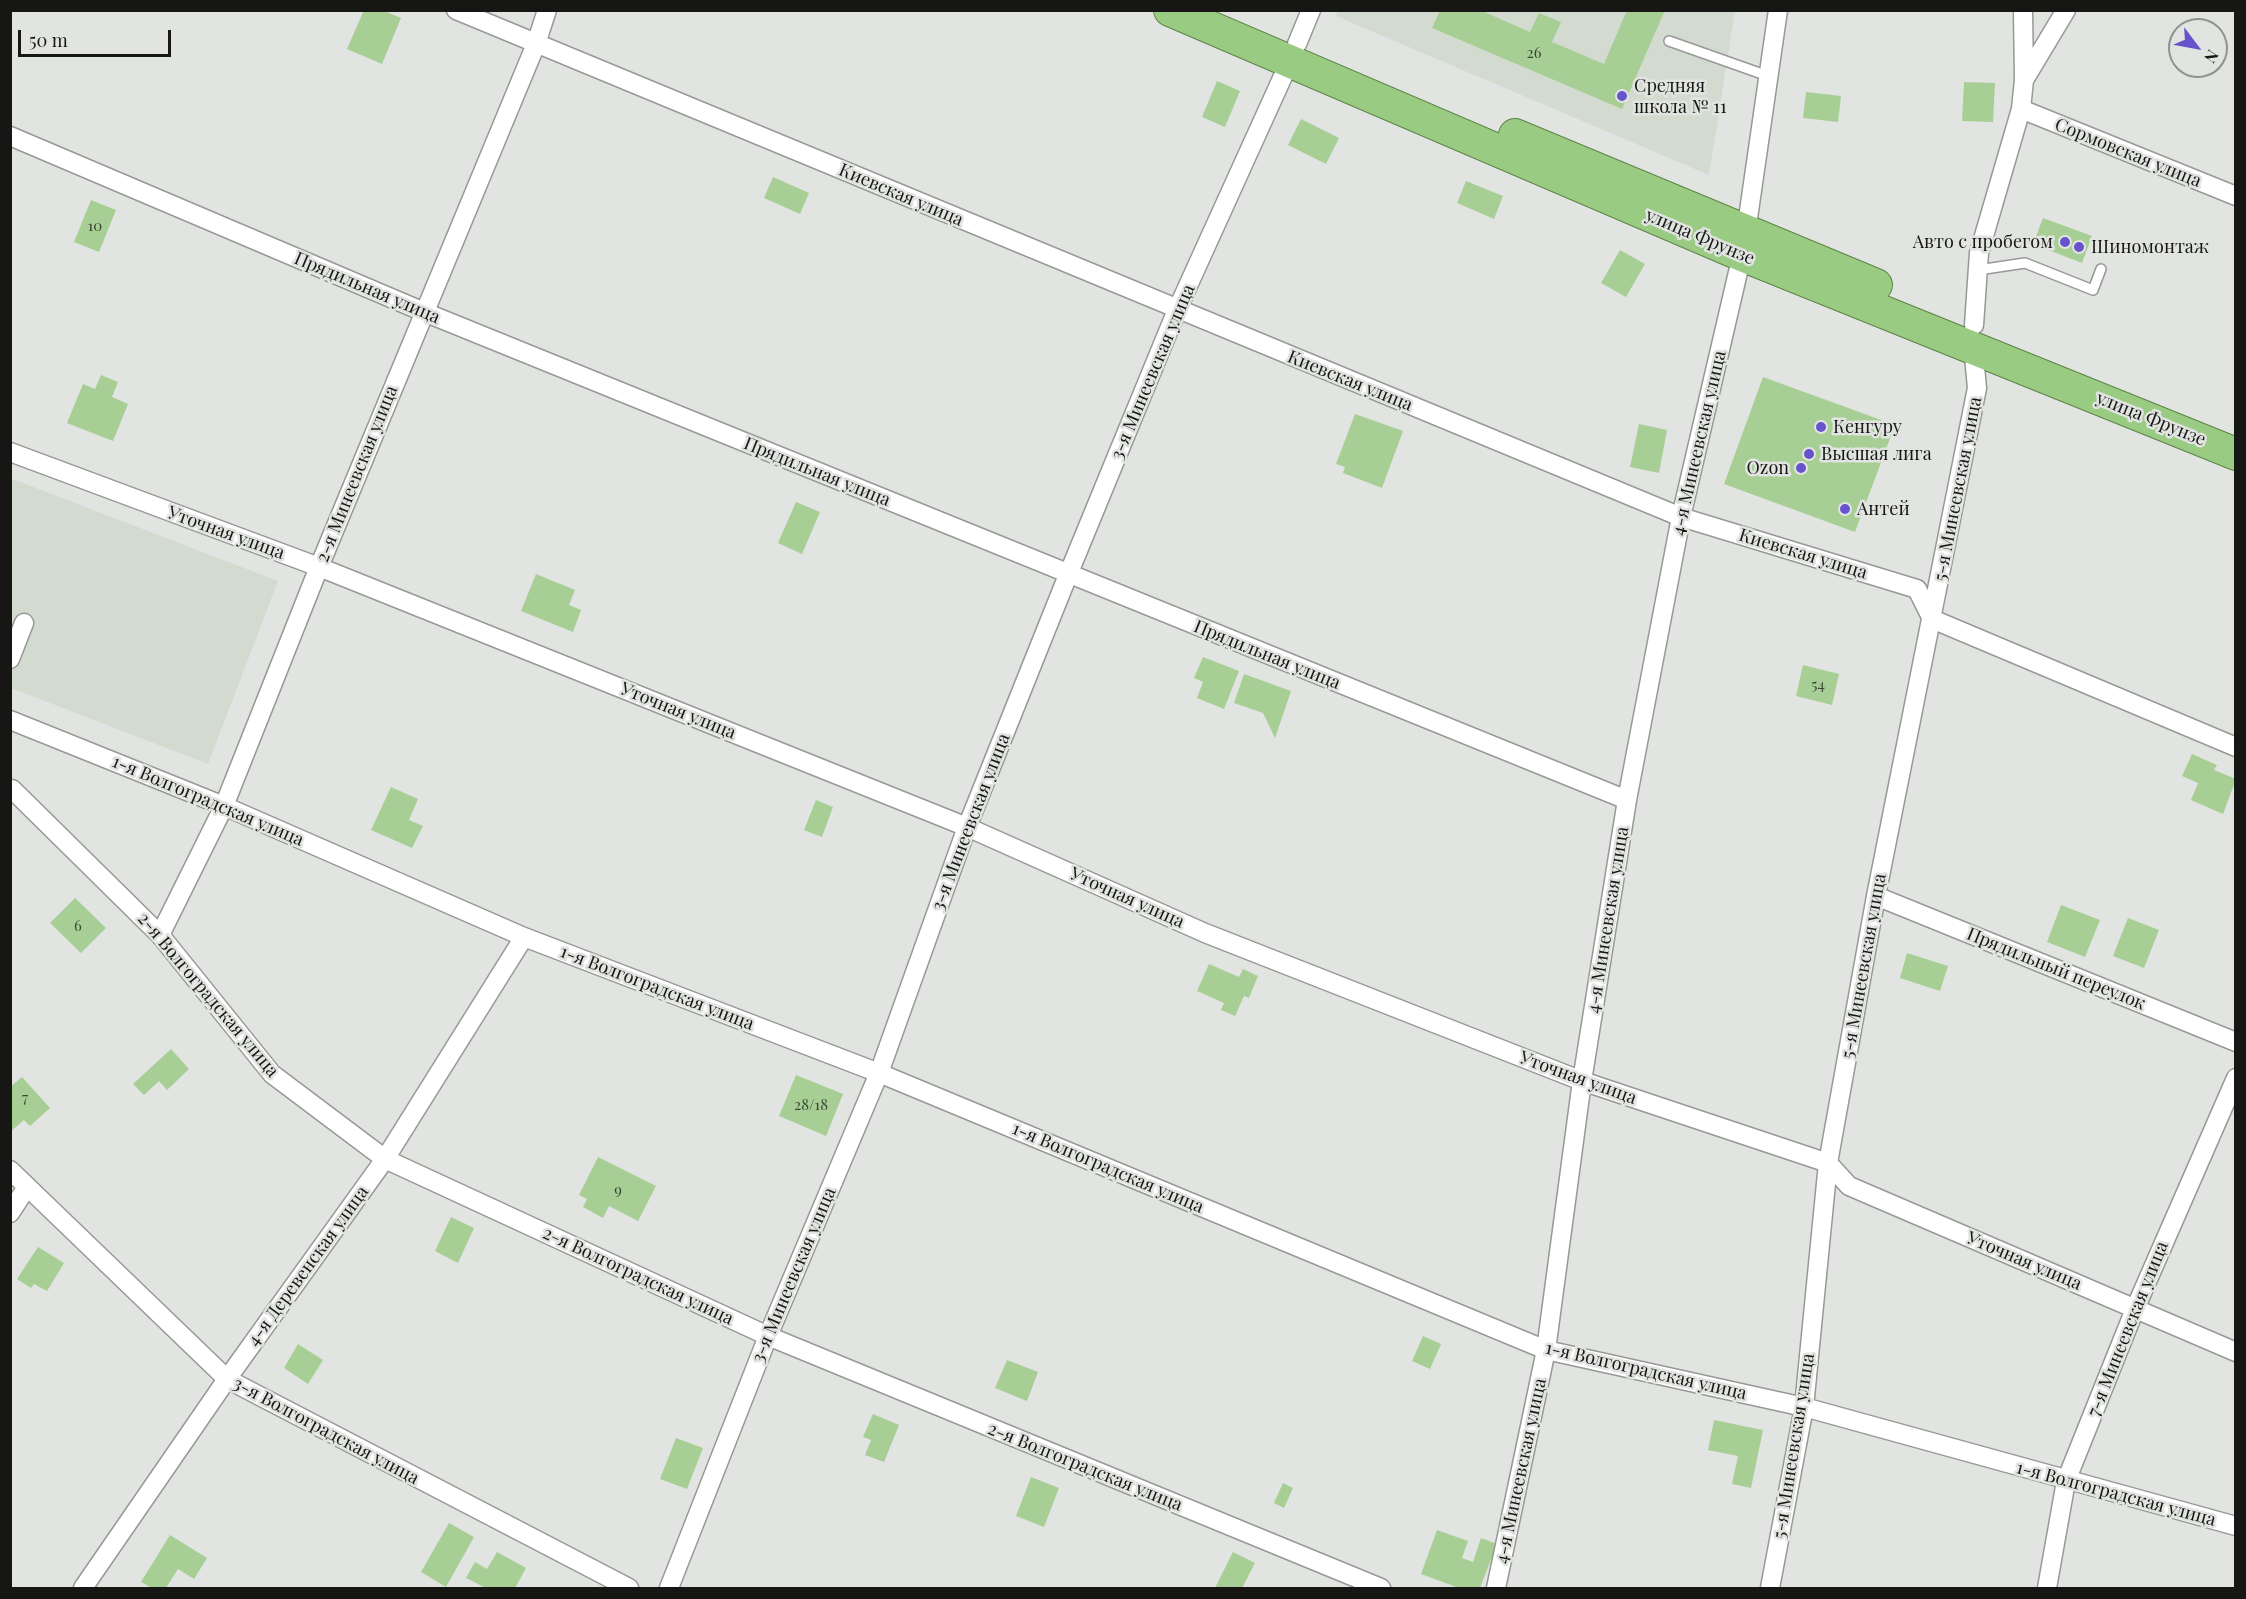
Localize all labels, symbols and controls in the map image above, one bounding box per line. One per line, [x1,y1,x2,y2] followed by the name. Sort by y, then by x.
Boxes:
[21,18,174,56] scale bar
[2168,18,2228,78] north arrow
[29,28,68,52] text: 50 m
[1527,44,1541,62] house number: 26
[2200,46,2224,67] text: N
[1634,75,1727,118] place label: Средняя школа № 11
[1615,89,1629,103] marker: Средняя школа № 11
[2052,114,2204,192] street label: Сормовская улица
[835,159,967,231] street label: Киевская улица
[1642,204,1758,270] street label: улица Фрунзе
[88,217,102,235] house number: 10
[1913,231,2053,253] place label: Авто с пробегом
[2058,235,2072,249] marker: Авто с пробегом
[2091,236,2209,258] place label: Шиномонтаж
[2072,240,2086,254] marker: Шиномонтаж
[291,248,443,328] street label: Прядильная улица
[1106,281,1200,463] street label: 3-я Минеевская улица
[1284,346,1416,416] street label: Киевская улица
[1667,349,1731,537] street label: 4-я Минеевская улица
[312,383,402,565] street label: 2-я Минеевская улица
[2093,387,2209,451] street label: улица Фрунзе
[1930,395,1986,583] street label: 5-я Минеевская улица
[1833,416,1902,438] place label: Кенгуру
[1814,420,1828,434] marker: Кенгуру
[741,433,893,511] street label: Прядильная улица
[1821,443,1932,465] place label: Высшая лига
[1802,447,1816,461] marker: Высшая лига
[1746,457,1789,479] place label: Ozon
[1794,461,1808,475] marker: Ozon
[1857,498,1910,520] place label: Антей
[165,502,287,564] street label: Уточная улица
[1838,502,1852,516] marker: Антей
[1736,524,1870,584] street label: Киевская улица
[1191,616,1343,694] street label: Прядильная улица
[1811,676,1825,694] house number: 54
[617,678,739,744] street label: Уточная улица
[927,730,1015,914] street label: 3-я Минеевская улица
[109,751,307,851] street label: 1-я Волгоградская улица
[1583,825,1633,1015] street label: 4-я Минеевская улица
[1066,863,1188,933] street label: Уточная улица
[1837,872,1891,1060] street label: 5-я Минеевская улица
[133,908,283,1082] street label: 2-я Волгоградская улица
[74,917,82,935] house number: 6
[1964,923,2148,1015] street label: Прядильный переулок
[557,941,757,1035] street label: 1-я Волгоградская улица
[1517,1047,1639,1109] street label: Уточная улица
[22,1089,28,1107] house number: 7
[794,1096,828,1114] house number: 28/18
[1009,1118,1207,1218] street label: 1-я Волгоградская улица
[614,1181,622,1199] house number: 9
[243,1182,373,1350] street label: 4-я Деревенская улица
[747,1184,841,1366] street label: 3-я Минеевская улица
[539,1222,737,1330] street label: 2-я Волгоградская улица
[1963,1227,2085,1295] street label: Уточная улица
[2083,1238,2173,1420] street label: 7-я Минеевская улица
[1543,1337,1749,1405] street label: 1-я Волгоградская улица
[1769,1352,1819,1540] street label: 5-я Минеевская улица
[229,1373,423,1489] street label: 3-я Волгоградская улица
[1491,1376,1551,1566] street label: 4-я Минеевская улица
[985,1418,1185,1516] street label: 2-я Волгоградская улица
[2014,1457,2218,1531] street label: 1-я Волгоградская улица

